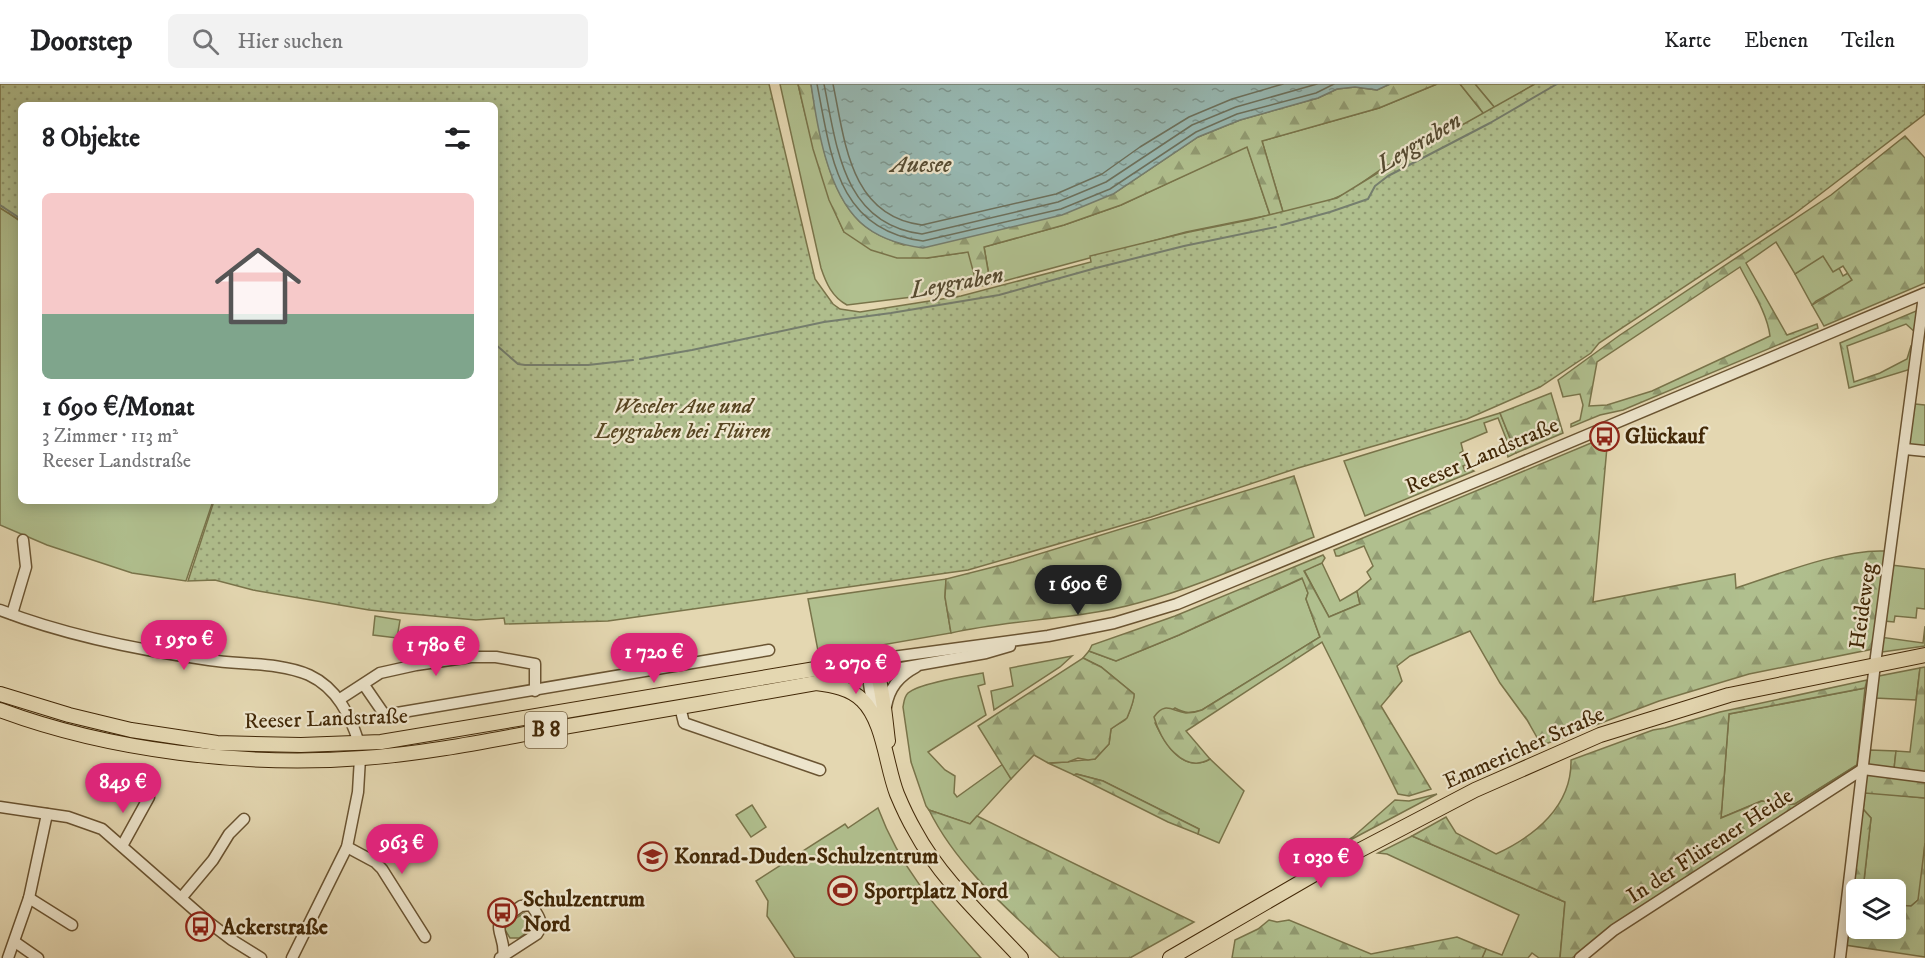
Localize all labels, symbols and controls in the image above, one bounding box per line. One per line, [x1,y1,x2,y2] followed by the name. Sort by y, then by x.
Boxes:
[168,14,588,68] search box
[30,24,132,59] text: Doorstep
[189,25,222,58] icon: search
[237,28,343,55] text: Hier suchen
[1664,28,1711,54] text: Karte
[1744,28,1808,54] text: Ebenen
[1841,28,1895,54] text: Teilen
[1369,106,1467,181] water label: Leygraben
[42,122,140,155] text: 8 Objekte
[441,122,474,155] icon: filters
[888,150,952,180] water label: Auesee
[204,232,312,340] icon: home
[906,260,1006,306] water label: Leygraben
[42,391,194,424] text: 1 690 €/Monat
[593,393,771,445] park label: Weseler Aue und Leygraben bei Flüren
[1401,412,1563,500] street label: Reeser Landstraße
[1588,420,1620,452] bus stop icon: Glückauf
[1625,423,1709,450] place label: Glückauf
[42,424,178,449] text: 3 Zimmer · 113 m²
[42,449,191,474] text: Reeser Landstraße
[1844,561,1882,651] street label: Heideweg
[1023,565,1133,616] pin: 1 690 €
[1049,572,1107,597] text: 1 690 €
[129,620,239,671] pin: 1 950 €
[381,626,491,677] pin: 1 780 €
[155,627,213,652] text: 1 950 €
[407,633,465,658] text: 1 780 €
[599,633,709,684] pin: 1 720 €
[625,640,683,665] text: 1 720 €
[801,644,911,695] pin: 2 070 €
[825,651,887,676] text: 2 070 €
[1439,700,1609,796] street label: Emmericher Straße
[244,703,408,735] street label: Reeser Landstraße
[525,712,567,748] road number: B 8
[81,763,165,814] pin: 849 €
[99,770,147,795] text: 849 €
[1622,782,1798,910] street label: In der Flürener Heide
[360,824,444,875] pin: 963 €
[380,831,424,856] text: 963 €
[1266,838,1376,889] pin: 1 030 €
[637,840,669,872] school or university icon: Konrad-Duden-Schulzentrum
[674,843,939,870] place label: Konrad-Duden-Schulzentrum
[1293,845,1349,870] text: 1 030 €
[827,875,859,907] sports icon: Sportplatz Nord
[864,878,1009,905] place label: Sportplatz Nord
[1846,879,1906,939] map controls
[1846,879,1906,939] button: layers
[523,886,646,938] place label: Schulzentrum Nord
[486,896,518,928] bus stop icon: Schulzentrum Nord
[185,911,217,943] bus stop icon: Ackerstraße
[221,914,328,941] place label: Ackerstraße

